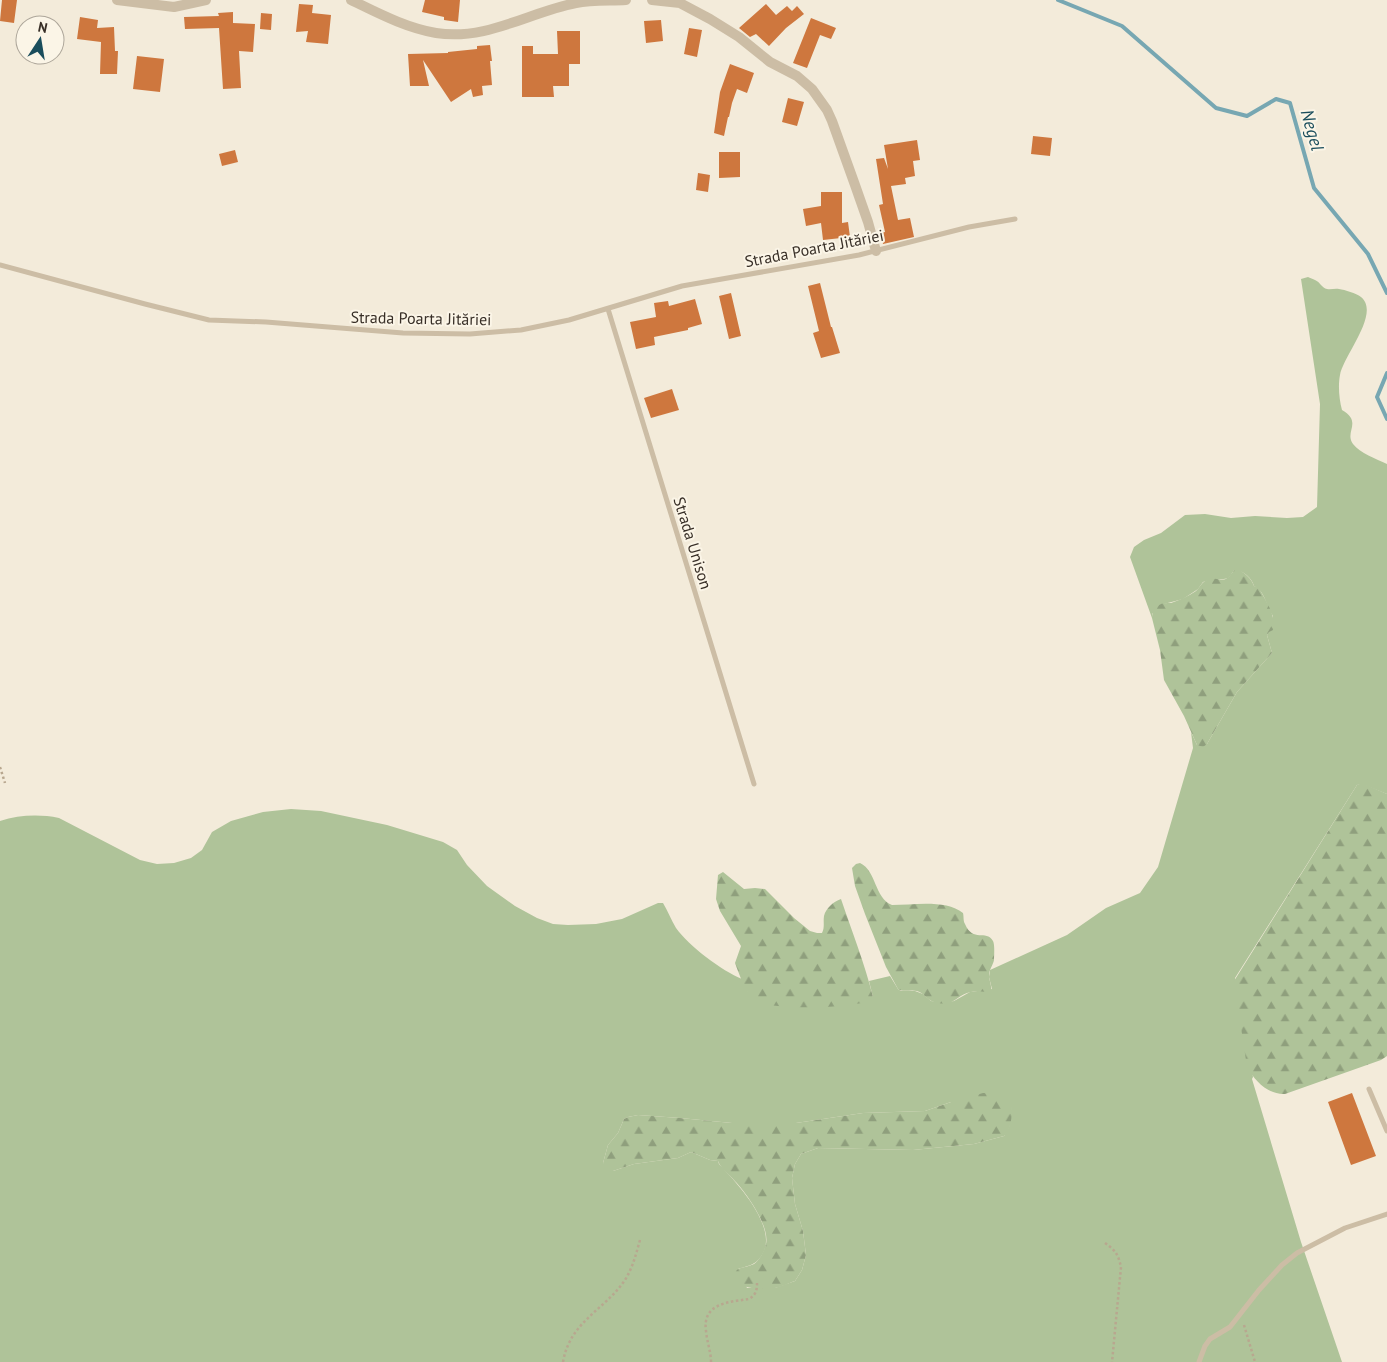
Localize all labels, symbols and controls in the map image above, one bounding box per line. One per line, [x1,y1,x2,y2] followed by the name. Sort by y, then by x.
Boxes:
[15,15,65,65] north arrow
[36,18,49,37] text: N
[1296,106,1329,153] water label: Negel
[743,225,885,271] street label: Strada Poarta Jităriei
[350,307,492,329] street label: Strada Poarta Jităriei
[669,494,717,592] street label: Strada Unison

